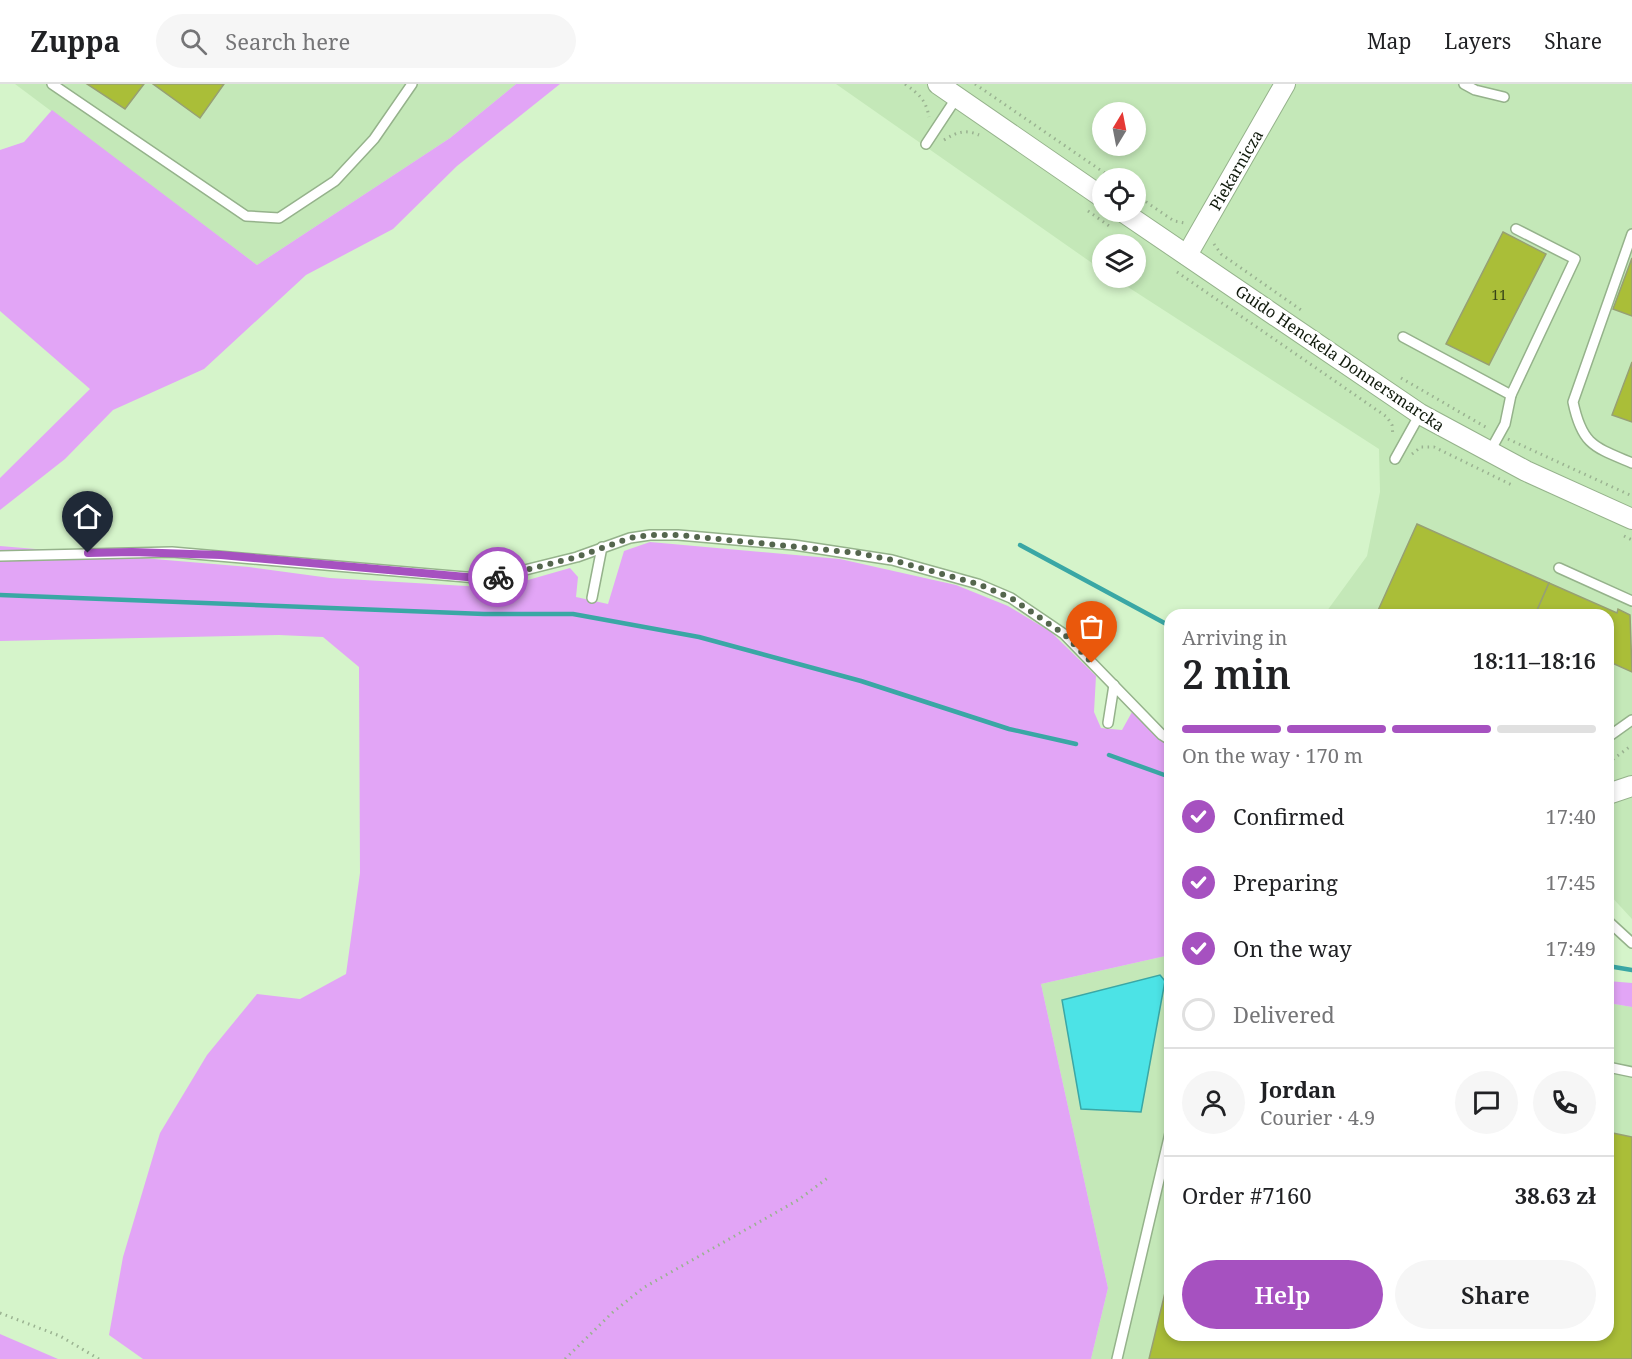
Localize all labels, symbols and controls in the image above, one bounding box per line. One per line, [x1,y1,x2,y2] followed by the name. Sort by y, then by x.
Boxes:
[156,14,576,68] search box
[30,22,120,60] text: Zuppa
[177,25,210,58] icon: search
[225,26,350,56] text: Search here
[1367,27,1411,55] text: Map
[1444,27,1511,55] text: Layers
[1544,27,1602,55] text: Share
[1092,102,1146,156] north arrow
[1092,102,1146,288] map controls
[1204,126,1268,214] street label: Piekarnicza
[1092,168,1146,222] button: locate
[1092,234,1146,288] button: layers
[1231,280,1449,436] street label: Guido Henckela Donnersmarcka
[1491,285,1507,304] house number: 11
[62,491,113,553] pin
[71,500,104,533] icon: home
[468,547,528,607] courier
[482,561,515,594] icon: bike
[1066,601,1117,663] pin
[1075,610,1108,643] icon: bag
[1182,624,1287,651] text: Arriving in
[1473,645,1596,675] text: 18:11–18:16
[1182,647,1291,700] text: 2 min
[1182,742,1363,769] text: On the way · 170 m
[1182,800,1215,833] icon: check
[1233,801,1344,831] text: Confirmed
[1546,803,1596,830] text: 17:40
[1182,866,1215,899] icon: check
[1233,867,1338,897] text: Preparing
[1546,869,1596,896] text: 17:45
[1182,932,1215,965] icon: check
[1233,933,1352,963] text: On the way
[1546,935,1596,962] text: 17:49
[1233,999,1335,1029] text: Delivered
[1182,1071,1245,1134] button: person
[1455,1071,1518,1134] button: chat
[1533,1071,1596,1134] button: phone
[1260,1074,1336,1104] text: Jordan
[1260,1104,1375,1131] text: Courier · 4.9
[1182,1180,1312,1210] text: Order #7160
[1515,1180,1596,1210] text: 38.63 zł
[1182,1260,1383,1329] button: Help
[1395,1260,1596,1329] button: Share

